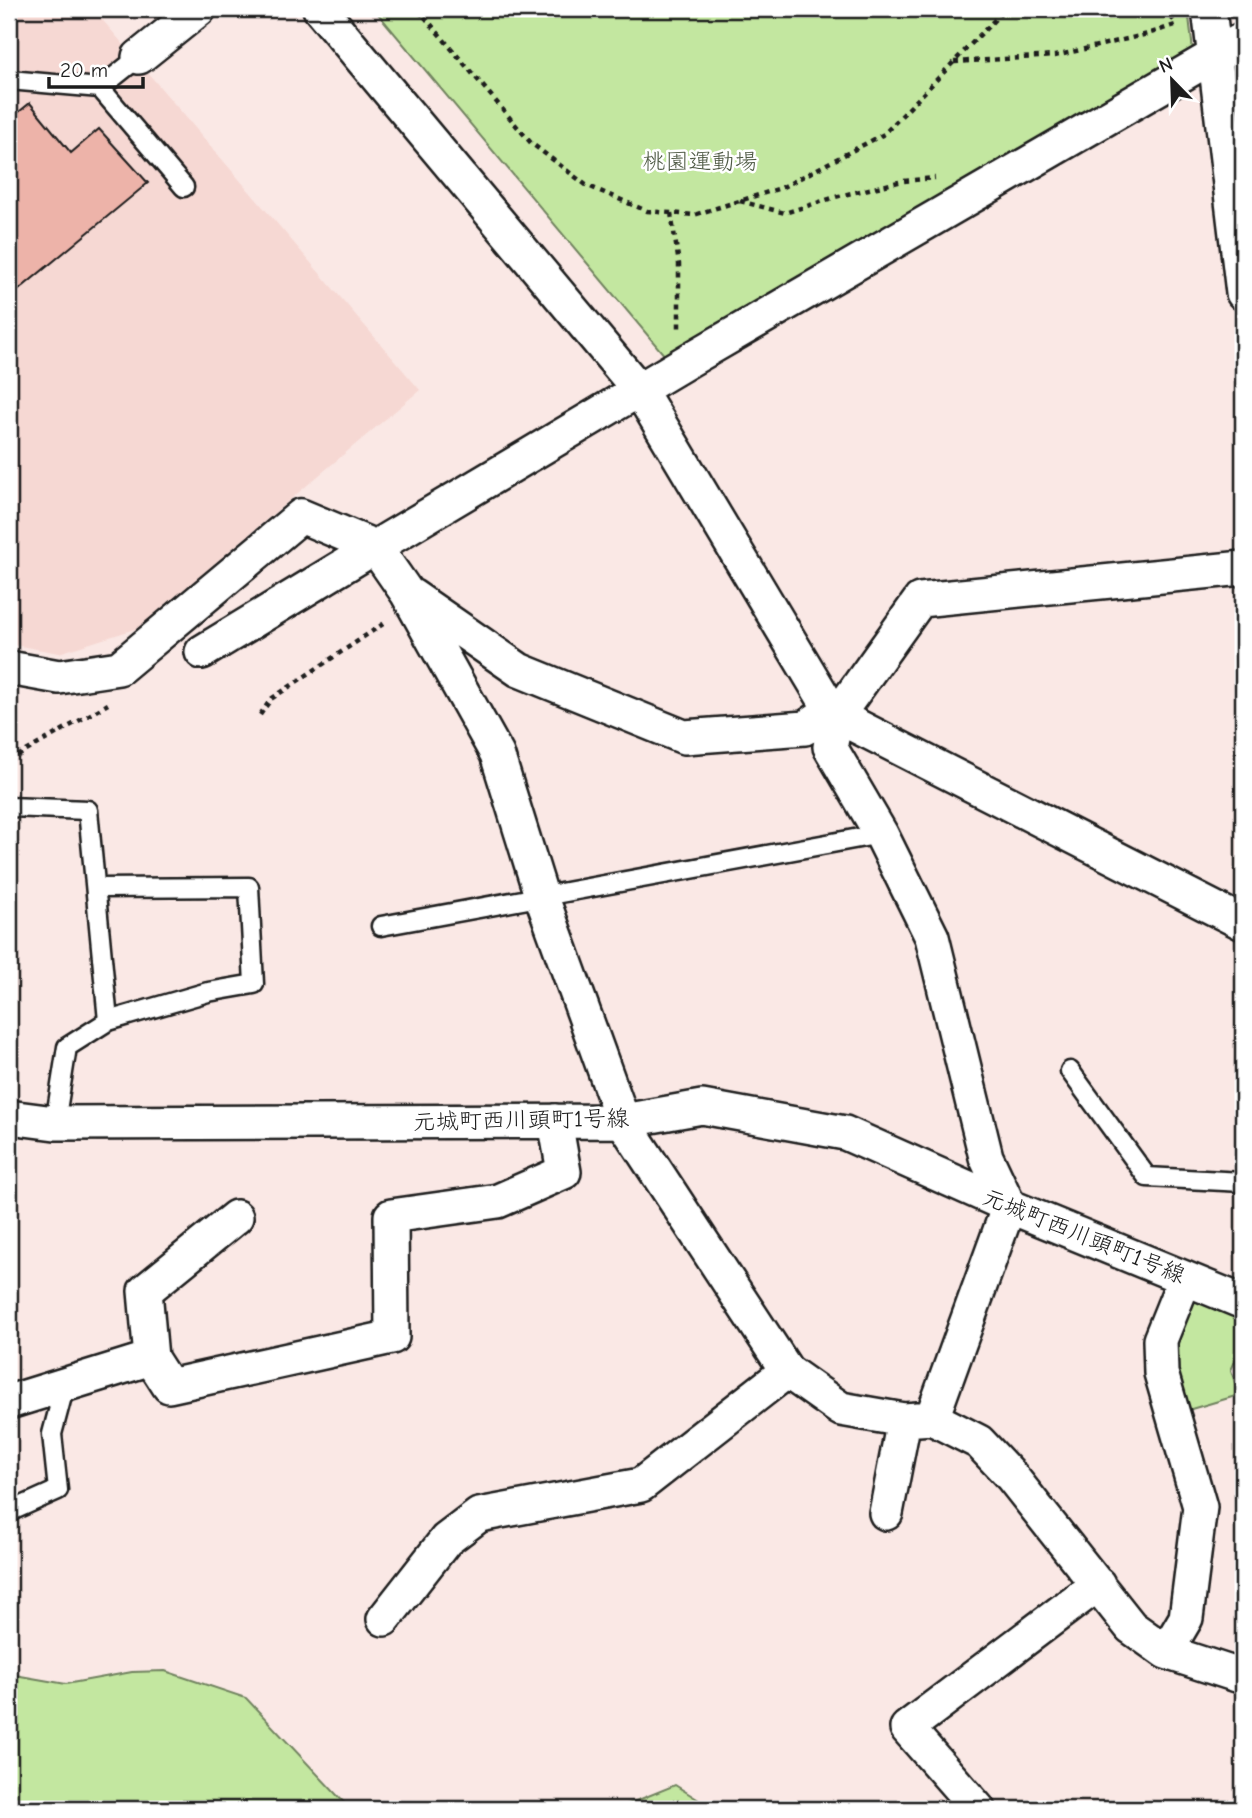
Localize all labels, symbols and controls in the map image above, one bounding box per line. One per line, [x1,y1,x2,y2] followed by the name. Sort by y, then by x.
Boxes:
[49,46,144,90] scale bar
[1136,46,1206,116] north arrow
[1156,53,1176,78] text: N
[60,58,108,82] text: 20 m
[643,148,758,175] park label: 桃園運動場
[413,1105,629,1135] street label: 元城町西川頭町1号線
[979,1183,1189,1289] street label: 元城町西川頭町1号線

